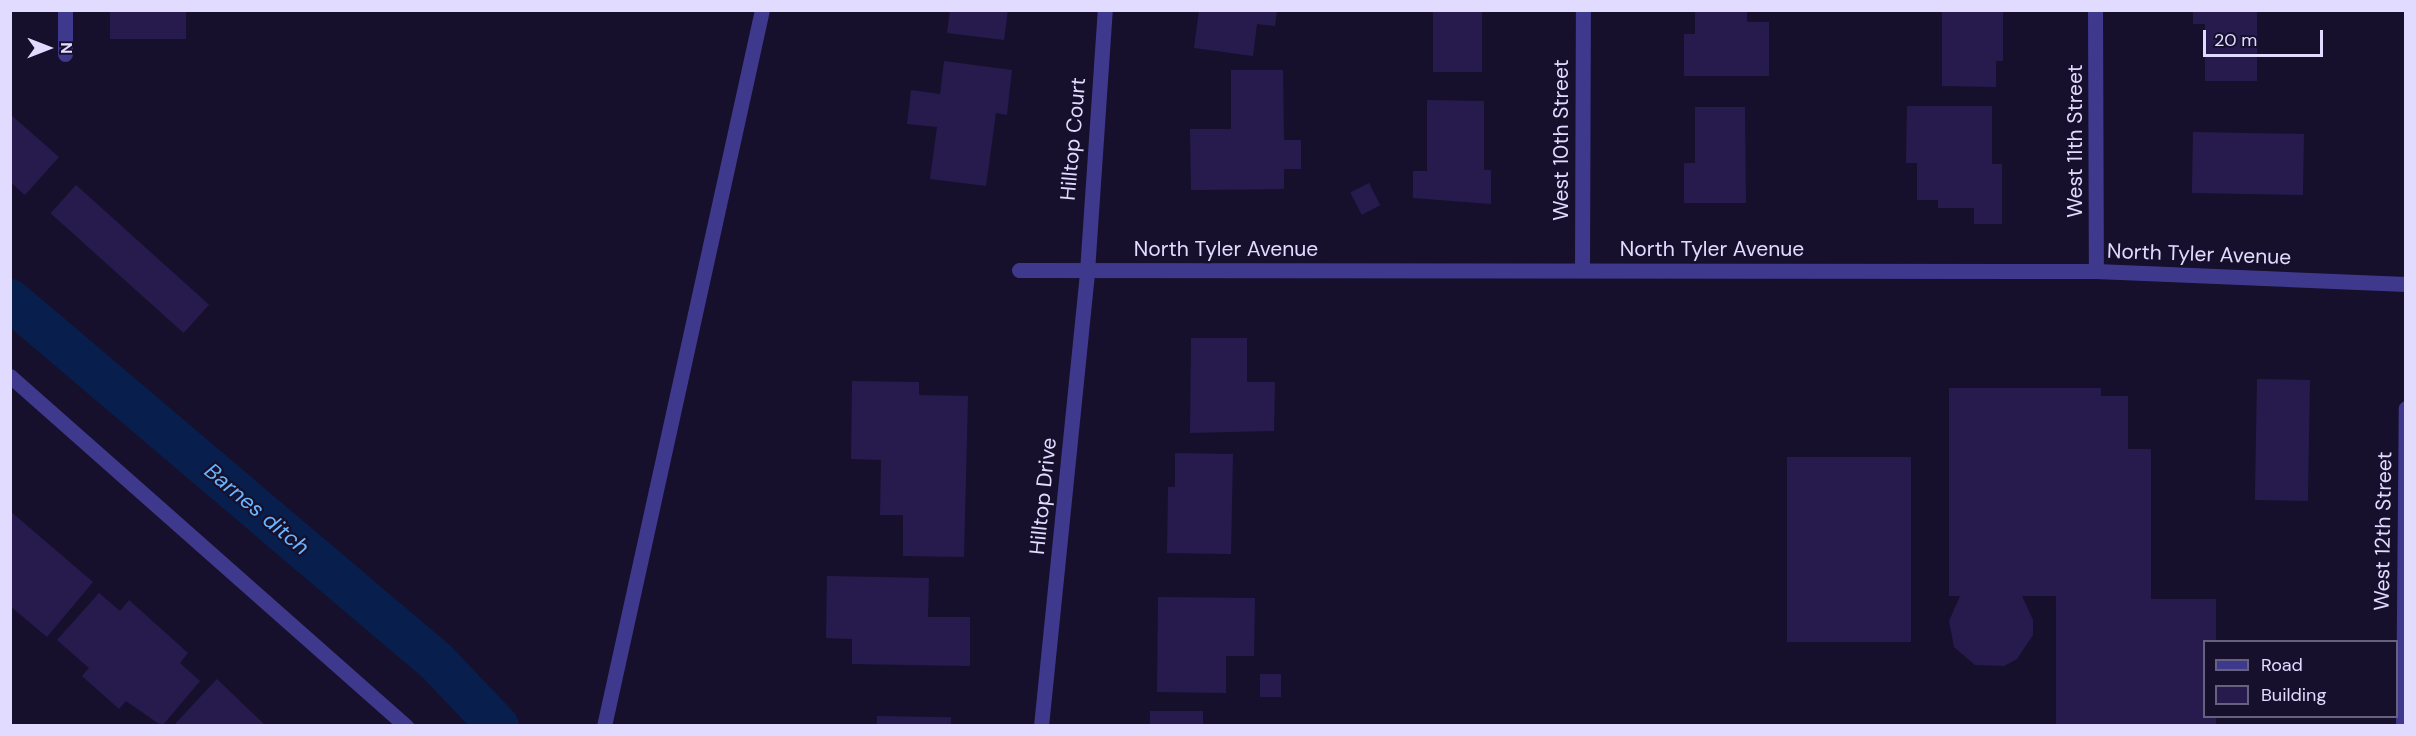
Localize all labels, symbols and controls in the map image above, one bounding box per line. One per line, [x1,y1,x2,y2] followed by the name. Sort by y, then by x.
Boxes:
[18,18,78,78] north arrow
[2206,18,2326,56] scale bar
[2214,28,2257,52] text: 20 m
[56,42,77,54] text: N
[1548,59,1574,221] street label: West 10th Street
[2062,64,2088,218] street label: West 11th Street
[1055,76,1091,202] street label: Hilltop Court
[1134,236,1318,262] street label: North Tyler Avenue
[1620,236,1804,262] street label: North Tyler Avenue
[2106,238,2292,270] street label: North Tyler Avenue
[1024,436,1062,556] street label: Hilltop Drive
[2369,451,2397,611] street label: West 12th Street
[199,458,315,560] water label: Barnes ditch
[2203,640,2398,718] legend
[2261,653,2303,677] text: Road
[2261,683,2326,707] text: Building

